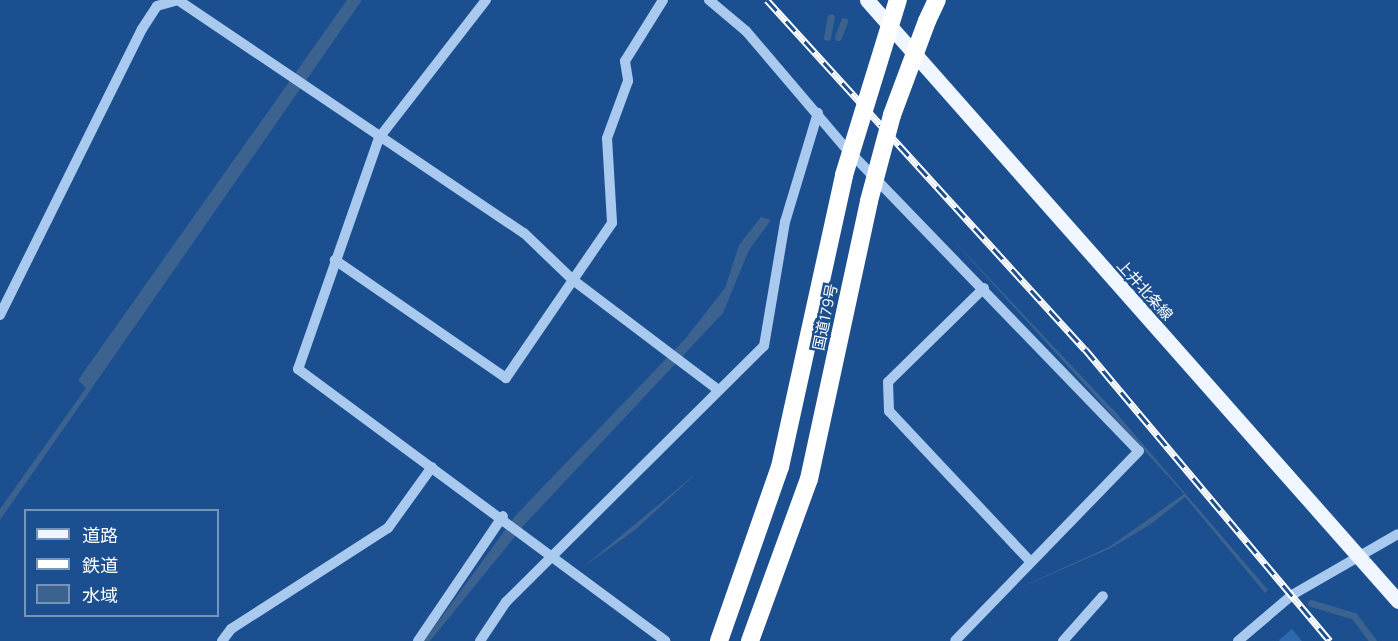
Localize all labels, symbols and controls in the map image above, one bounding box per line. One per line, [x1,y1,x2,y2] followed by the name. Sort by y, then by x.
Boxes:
[1113,256,1177,324] street label: 上井北条線
[809,282,841,352] street label: 国道179号
[24,509,219,617] legend
[82,523,118,547] text: 道路
[82,553,118,577] text: 鉄道
[82,583,118,607] text: 水域

